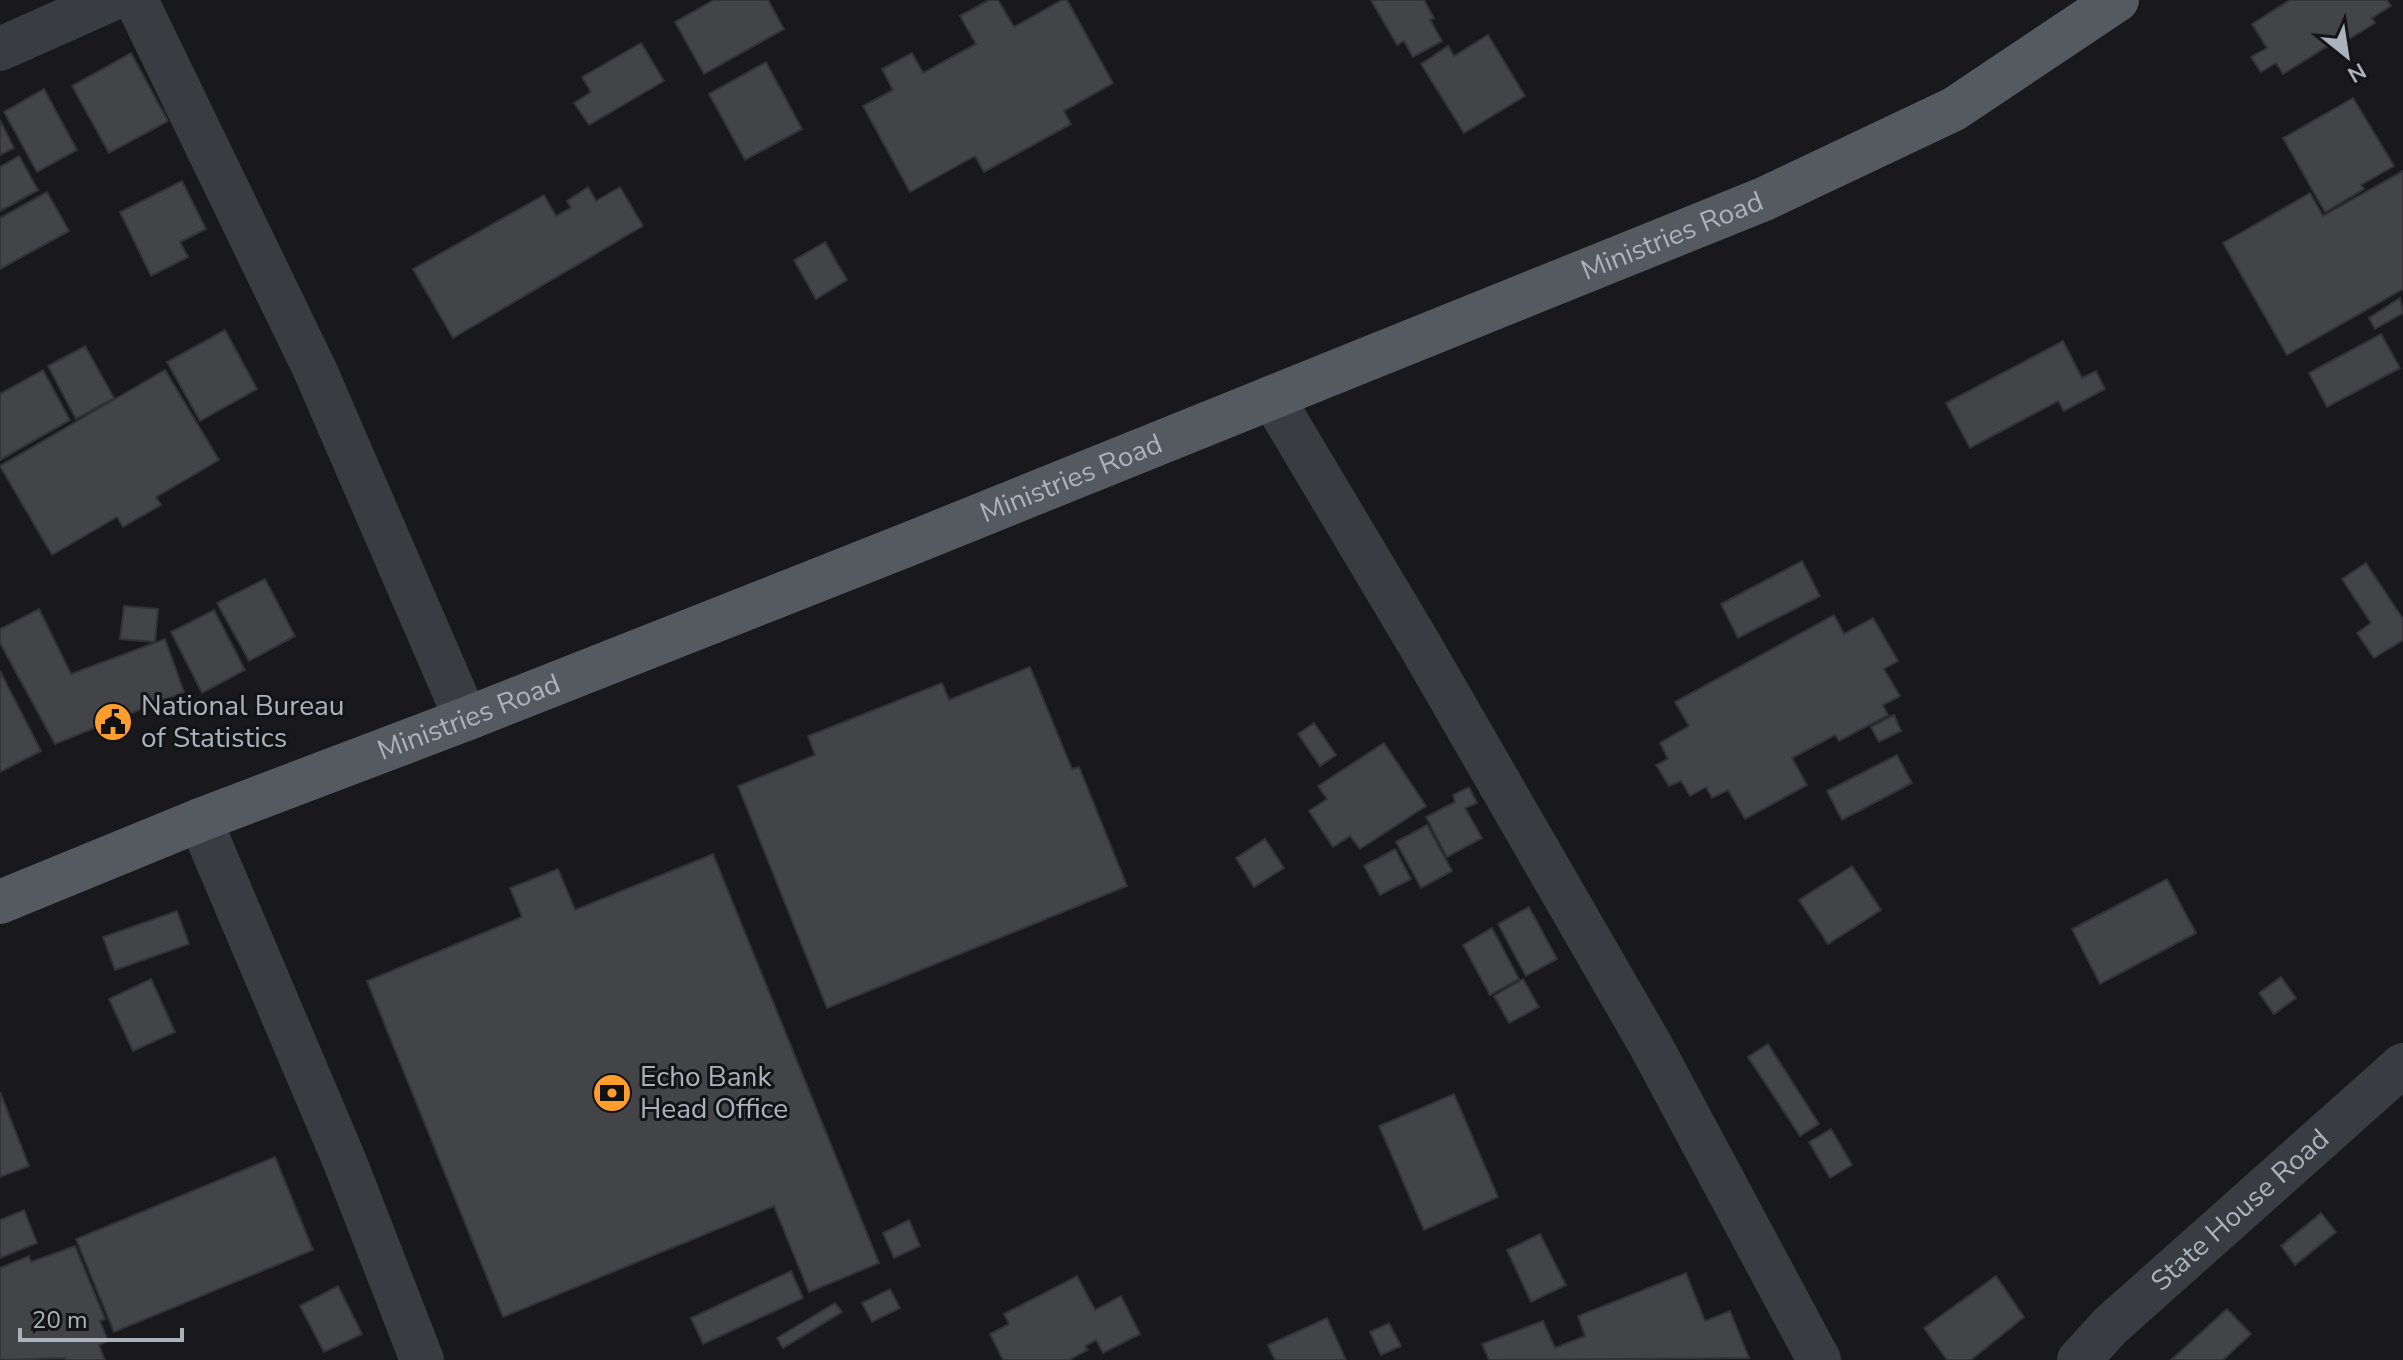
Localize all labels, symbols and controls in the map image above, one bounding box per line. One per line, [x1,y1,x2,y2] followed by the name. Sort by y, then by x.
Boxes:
[2307,16,2387,96] north arrow
[2342,55,2371,90] text: N
[1575,182,1769,290] street label: Ministries Road
[975,425,1168,532] street label: Ministries Road
[372,665,566,770] street label: Ministries Road
[141,687,345,757] place label: National Bureau of Statistics
[92,701,134,743] public building icon: National Bureau of Statistics
[640,1058,788,1128] place label: Echo Bank Head Office
[591,1072,633,1114] bank icon: Echo Bank Head Office
[2143,1121,2337,1300] street label: State House Road
[20,1292,182,1342] scale bar
[32,1304,88,1336] text: 20 m

